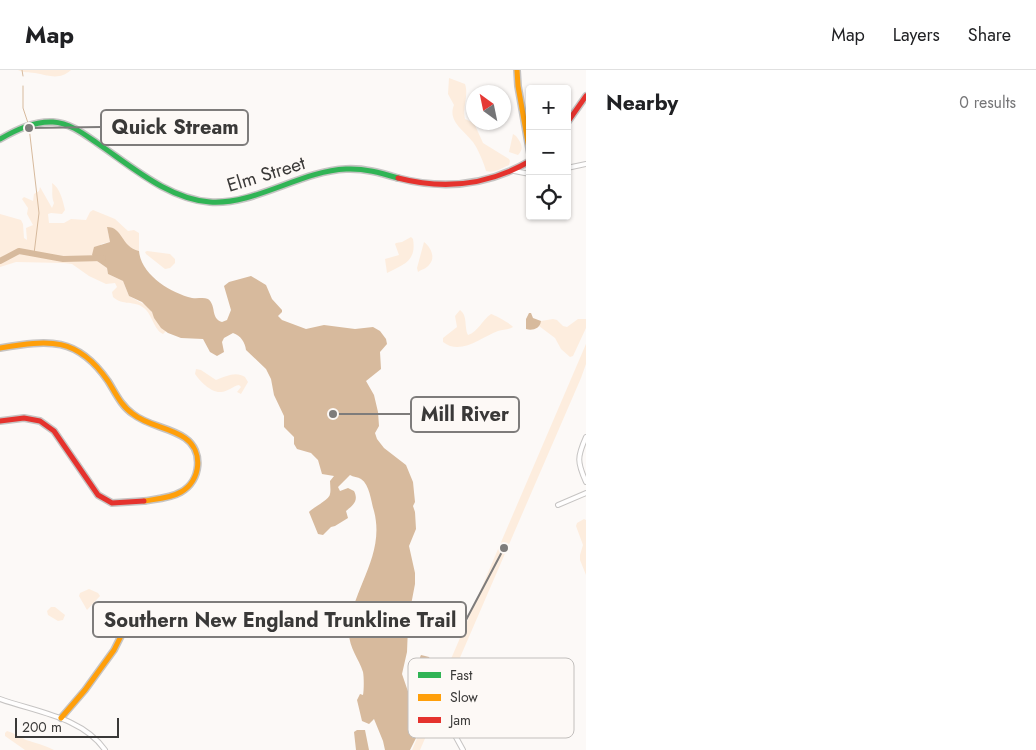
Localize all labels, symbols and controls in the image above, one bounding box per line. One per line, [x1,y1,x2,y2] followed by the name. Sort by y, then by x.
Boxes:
[25,17,74,52] text: Map
[831,22,865,48] text: Map
[893,22,940,48] text: Layers
[968,22,1011,48] text: Share
[466,85,511,130] north arrow
[526,85,571,220] map controls
[526,85,571,130] button: +
[606,88,678,118] text: Nearby
[959,91,1016,114] text: 0 results
[101,110,248,145] callout: Quick Stream
[111,113,239,142] text: Quick Stream
[526,130,571,175] button: −
[223,149,309,199] street label: Elm Street
[526,175,571,220] button: locate
[411,397,519,432] callout: Mill River
[421,400,510,429] text: Mill River
[93,602,466,637] callout: Southern New England Trunkline Trail
[104,606,456,635] text: Southern New England Trunkline Trail
[408,658,574,738] legend
[450,665,473,685] text: Fast
[450,687,478,707] text: Slow
[448,710,471,730] text: Jam
[15,715,119,738] scale bar
[22,717,62,737] text: 200 m

